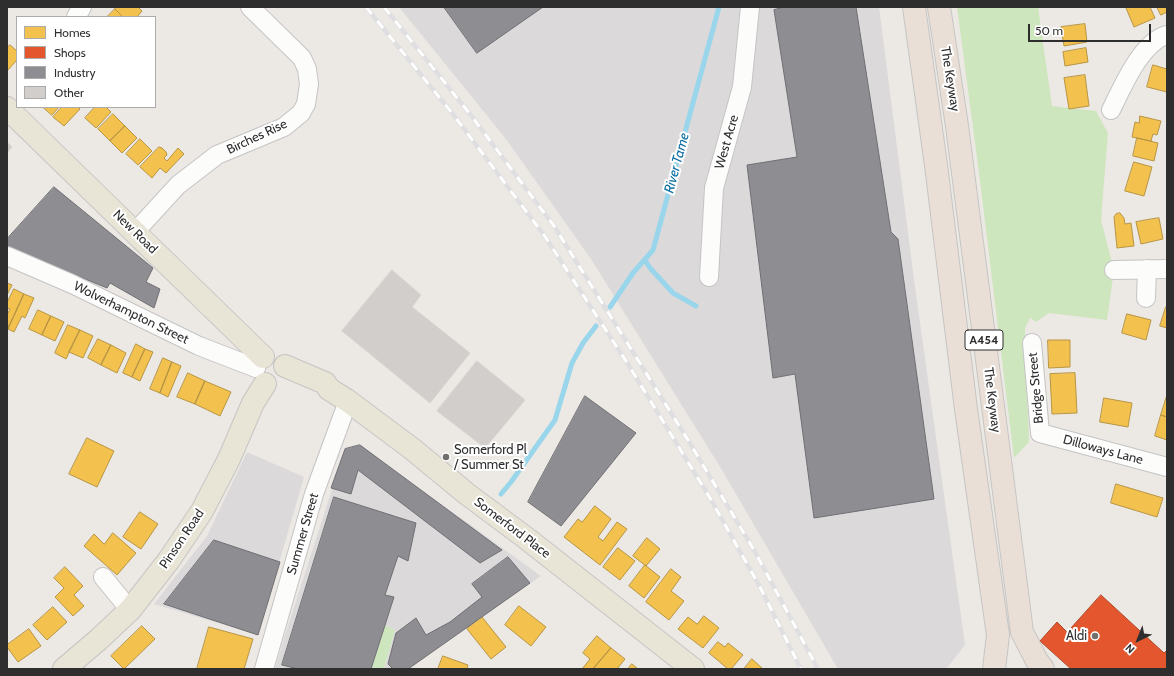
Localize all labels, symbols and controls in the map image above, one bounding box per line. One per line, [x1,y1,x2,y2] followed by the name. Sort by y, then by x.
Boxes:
[16,16,156,108] legend
[1030,16,1153,42] scale bar
[1035,23,1063,38] text: 50 m
[54,25,91,40] text: Homes
[54,45,86,60] text: Shops
[937,45,963,113] street label: The Keyway
[54,65,95,80] text: Industry
[54,85,84,100] text: Other
[712,113,742,171] street label: West Acre
[224,116,290,158] street label: Birches Rise
[661,131,693,195] water label: River Tame
[109,207,161,257] street label: New Road
[71,278,191,348] street label: Wolverhampton Street
[965,330,1003,350] road number: A454
[1025,352,1047,424] street label: Bridge Street
[980,367,1004,433] street label: The Keyway
[1061,432,1145,468] street label: Dilloways Lane
[454,442,527,473] place label: Somerford Pl / Summer St
[441,452,451,462] marker: Somerford Pl / Summer St
[284,491,322,577] street label: Summer Street
[471,494,553,562] street label: Somerford Place
[156,506,208,572] street label: Pinson Road
[1118,620,1158,660] north arrow
[1066,628,1087,644] place label: Aldi
[1090,631,1100,641] marker: Aldi
[1122,641,1137,657] text: N

